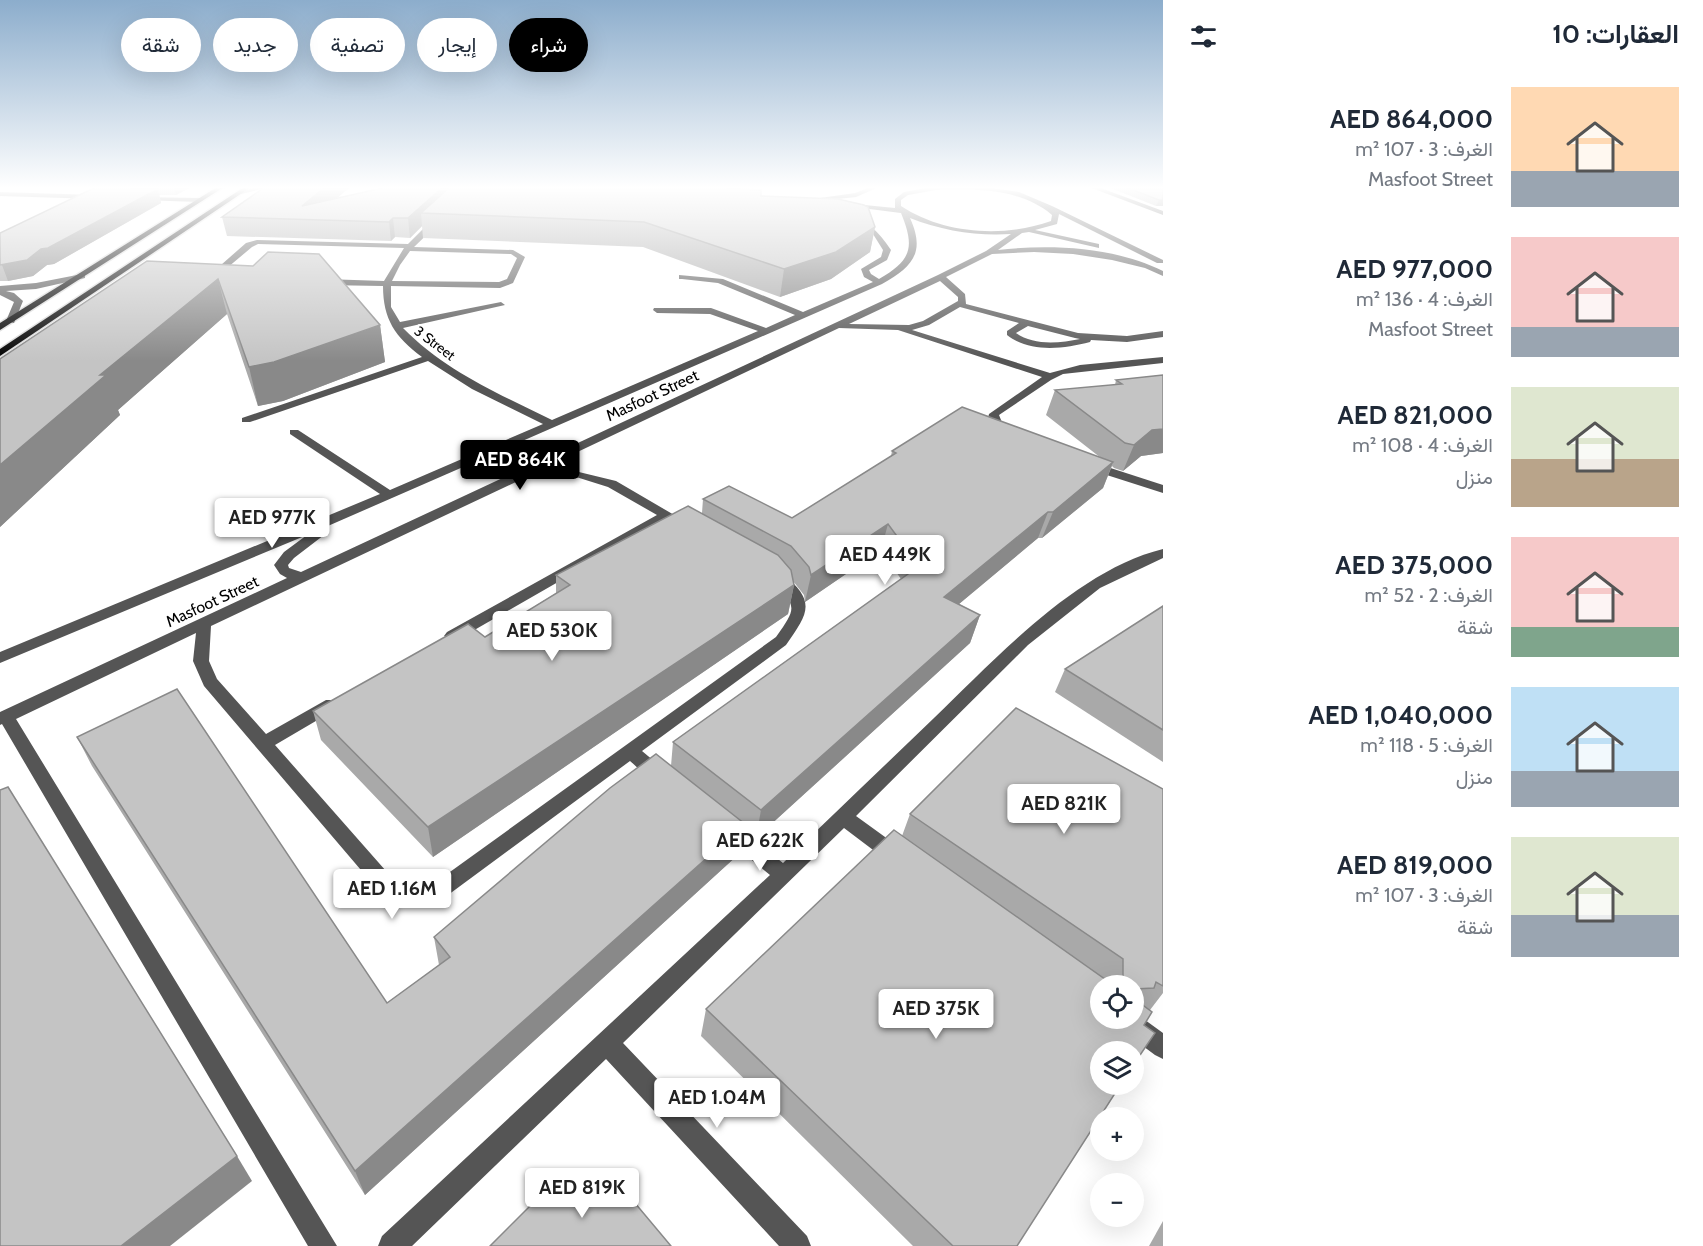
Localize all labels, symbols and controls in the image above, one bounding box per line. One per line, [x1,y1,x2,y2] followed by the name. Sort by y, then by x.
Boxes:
[121,18,201,72] chip: شقة
[213,18,298,72] chip: جديد
[310,18,405,72] chip: تصفية
[417,18,497,72] chip: إيجار
[509,18,588,72] chip: شراء
[1552,18,1679,50] text: العقارات: 10
[1187,20,1220,53] icon: filters
[1330,103,1493,135] text: AED 864,000
[1559,111,1631,183] icon: home
[1355,137,1493,161] text: الغرف: 3 · 107 m²
[1368,167,1493,191] text: Masfoot Street
[1336,253,1493,285] text: AED 977,000
[1559,261,1631,333] icon: home
[1356,287,1493,311] text: الغرف: 4 · 136 m²
[1368,317,1493,341] text: Masfoot Street
[411,322,459,364] street label: 3 Street
[603,365,702,425] street label: Masfoot Street
[1337,399,1493,431] text: AED 821,000
[1559,411,1631,483] icon: home
[1352,433,1493,457] text: الغرف: 4 · 108 m²
[458,440,582,491] pin: AED 864K
[474,447,566,471] text: AED 864K
[1456,465,1493,489] text: منزل
[210,498,334,549] pin: AED 977K
[229,505,315,529] text: AED 977K
[823,535,947,586] pin: AED 449K
[839,542,931,566] text: AED 449K
[1335,549,1493,581] text: AED 375,000
[1559,561,1631,633] icon: home
[163,571,262,631] street label: Masfoot Street
[1365,583,1493,607] text: الغرف: 2 · 52 m²
[490,611,614,662] pin: AED 530K
[1457,615,1493,639] text: شقة
[507,618,597,642] text: AED 530K
[1309,699,1493,731] text: AED 1,040,000
[1559,711,1631,783] icon: home
[1360,733,1493,757] text: الغرف: 5 · 118 m²
[1456,765,1493,789] text: منزل
[1002,784,1126,835] pin: AED 821K
[1021,791,1107,815] text: AED 821K
[698,821,822,872] pin: AED 622K
[716,828,804,852] text: AED 622K
[1337,849,1493,881] text: AED 819,000
[1559,861,1631,933] icon: home
[323,869,461,920] pin: AED 1.16M
[347,876,437,900] text: AED 1.16M
[1355,883,1493,907] text: الغرف: 3 · 107 m²
[1457,915,1493,939] text: شقة
[1090,975,1144,1227] map controls
[1090,975,1144,1029] button: locate
[874,989,998,1040] pin: AED 375K
[892,996,980,1020] text: AED 375K
[1090,1041,1144,1095] button: layers
[648,1078,786,1129] pin: AED 1.04M
[668,1085,766,1109] text: AED 1.04M
[1090,1107,1144,1161] button: +
[520,1168,644,1219] pin: AED 819K
[1090,1173,1144,1227] button: −
[539,1175,625,1199] text: AED 819K

